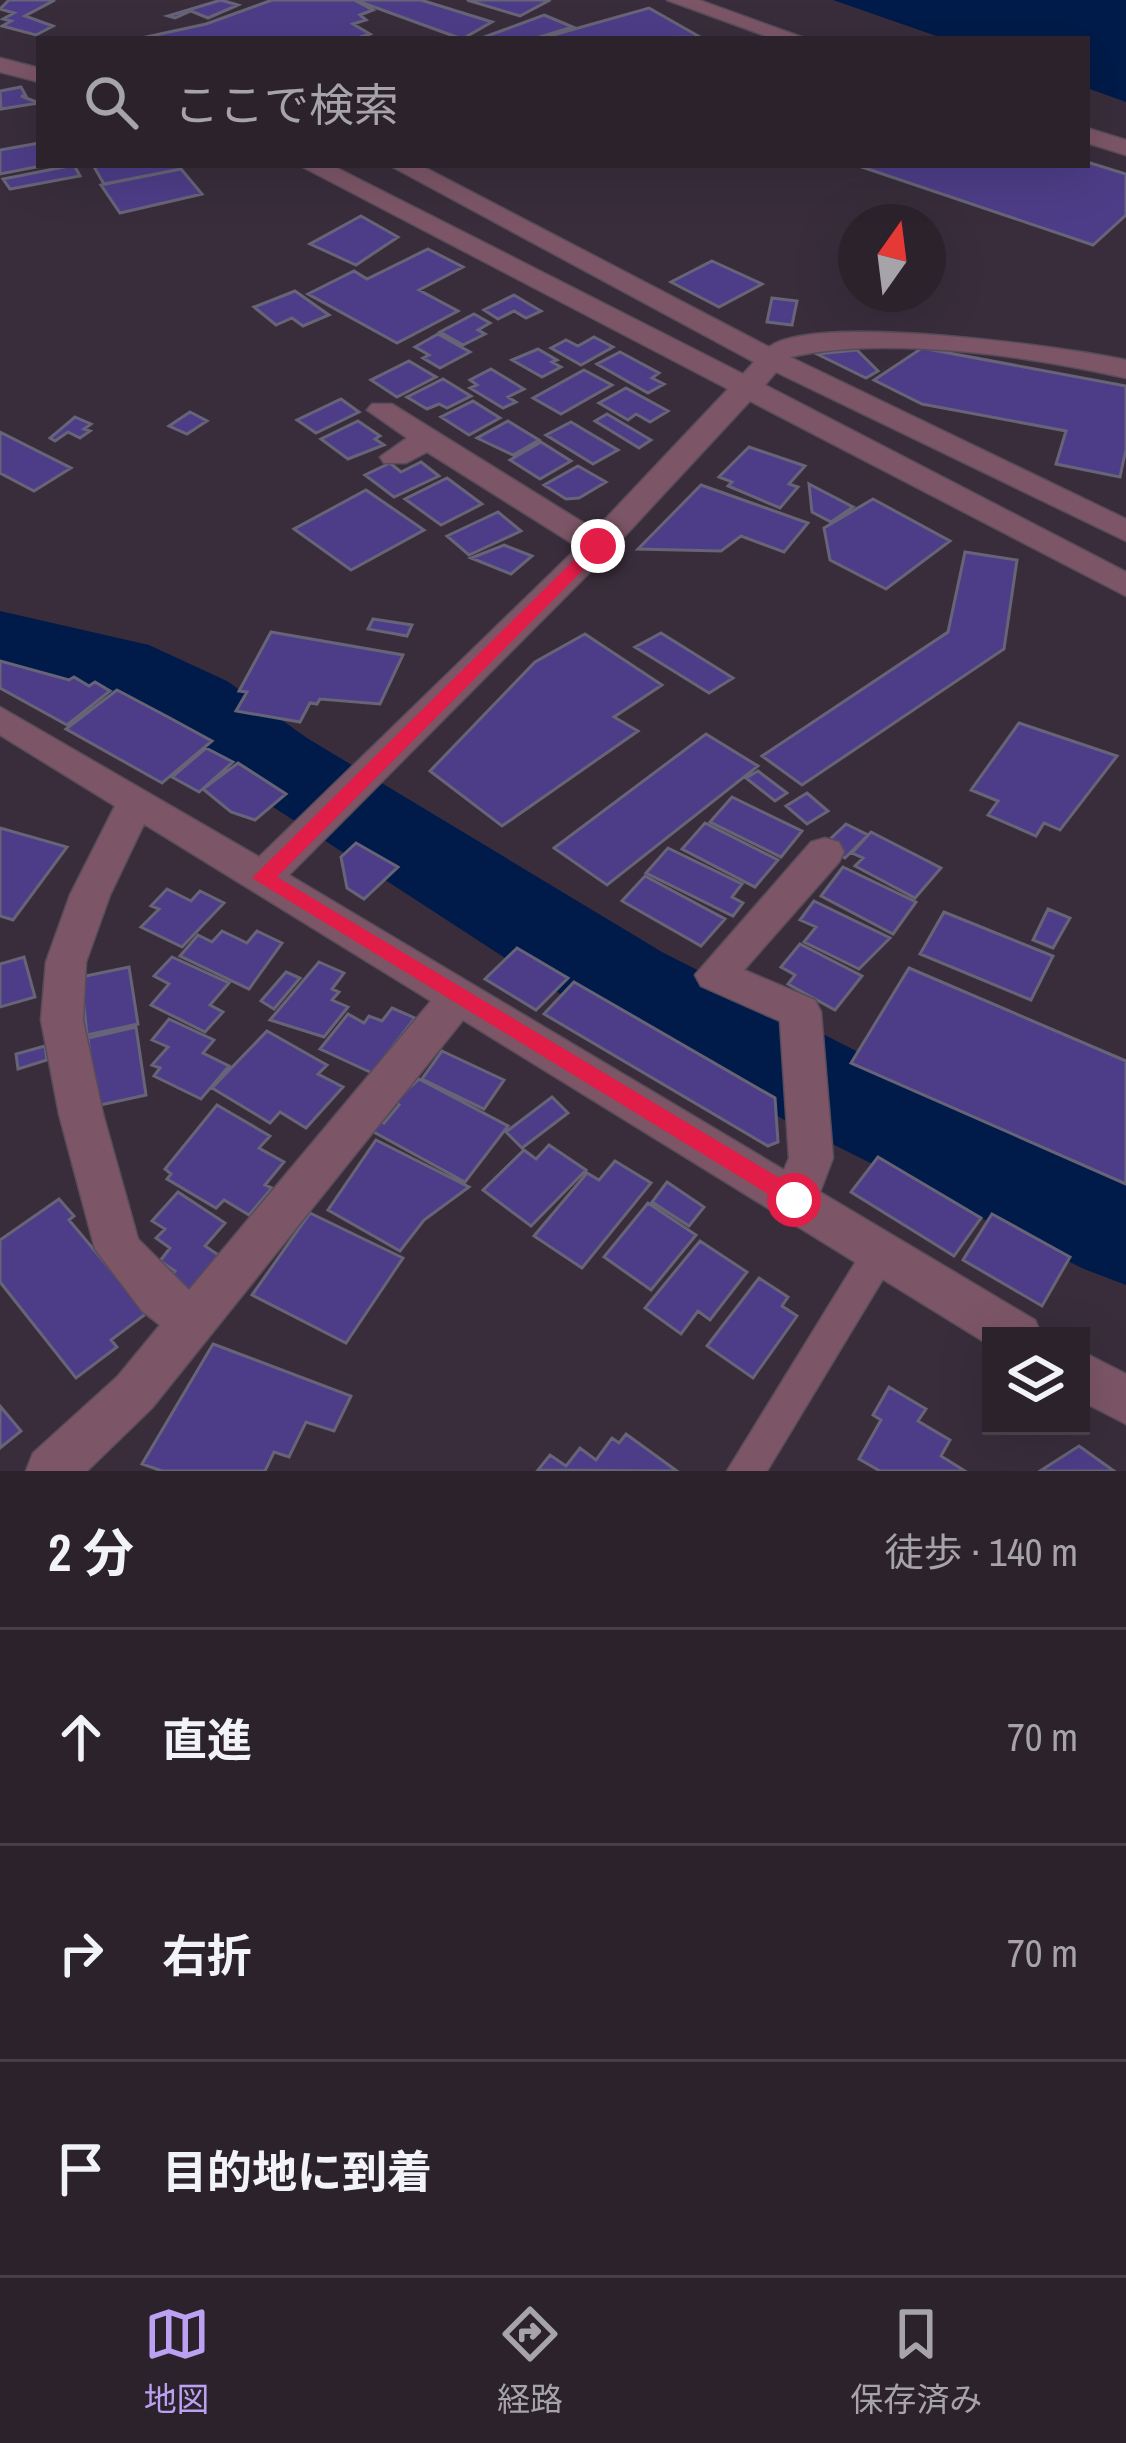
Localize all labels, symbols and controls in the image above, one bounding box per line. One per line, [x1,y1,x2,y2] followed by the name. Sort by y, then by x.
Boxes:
[36,36,1090,168] search box
[78,69,144,135] icon: search
[174,74,399,135] text: ここで検索
[838,204,946,312] north arrow
[571,519,625,573] route end
[767,1173,821,1227] route start
[982,1327,1090,1435] map controls
[982,1327,1090,1435] button: layers
[48,1518,134,1587] text: 2 分
[884,1526,1078,1578] text: 徒歩 · 140 m
[48,1704,114,1770] icon: ahead
[162,1709,252,1770] text: 直進
[1007,1711,1078,1763] text: 70 m
[48,1920,114,1986] icon: right
[162,1925,252,1986] text: 右折
[1007,1927,1078,1979] text: 70 m
[48,2136,114,2202] icon: arrive
[162,2141,432,2202] text: 目的地に到着
[144,2301,210,2421] tab: 地図
[497,2301,563,2421] tab: 経路
[850,2301,982,2421] tab: 保存済み

